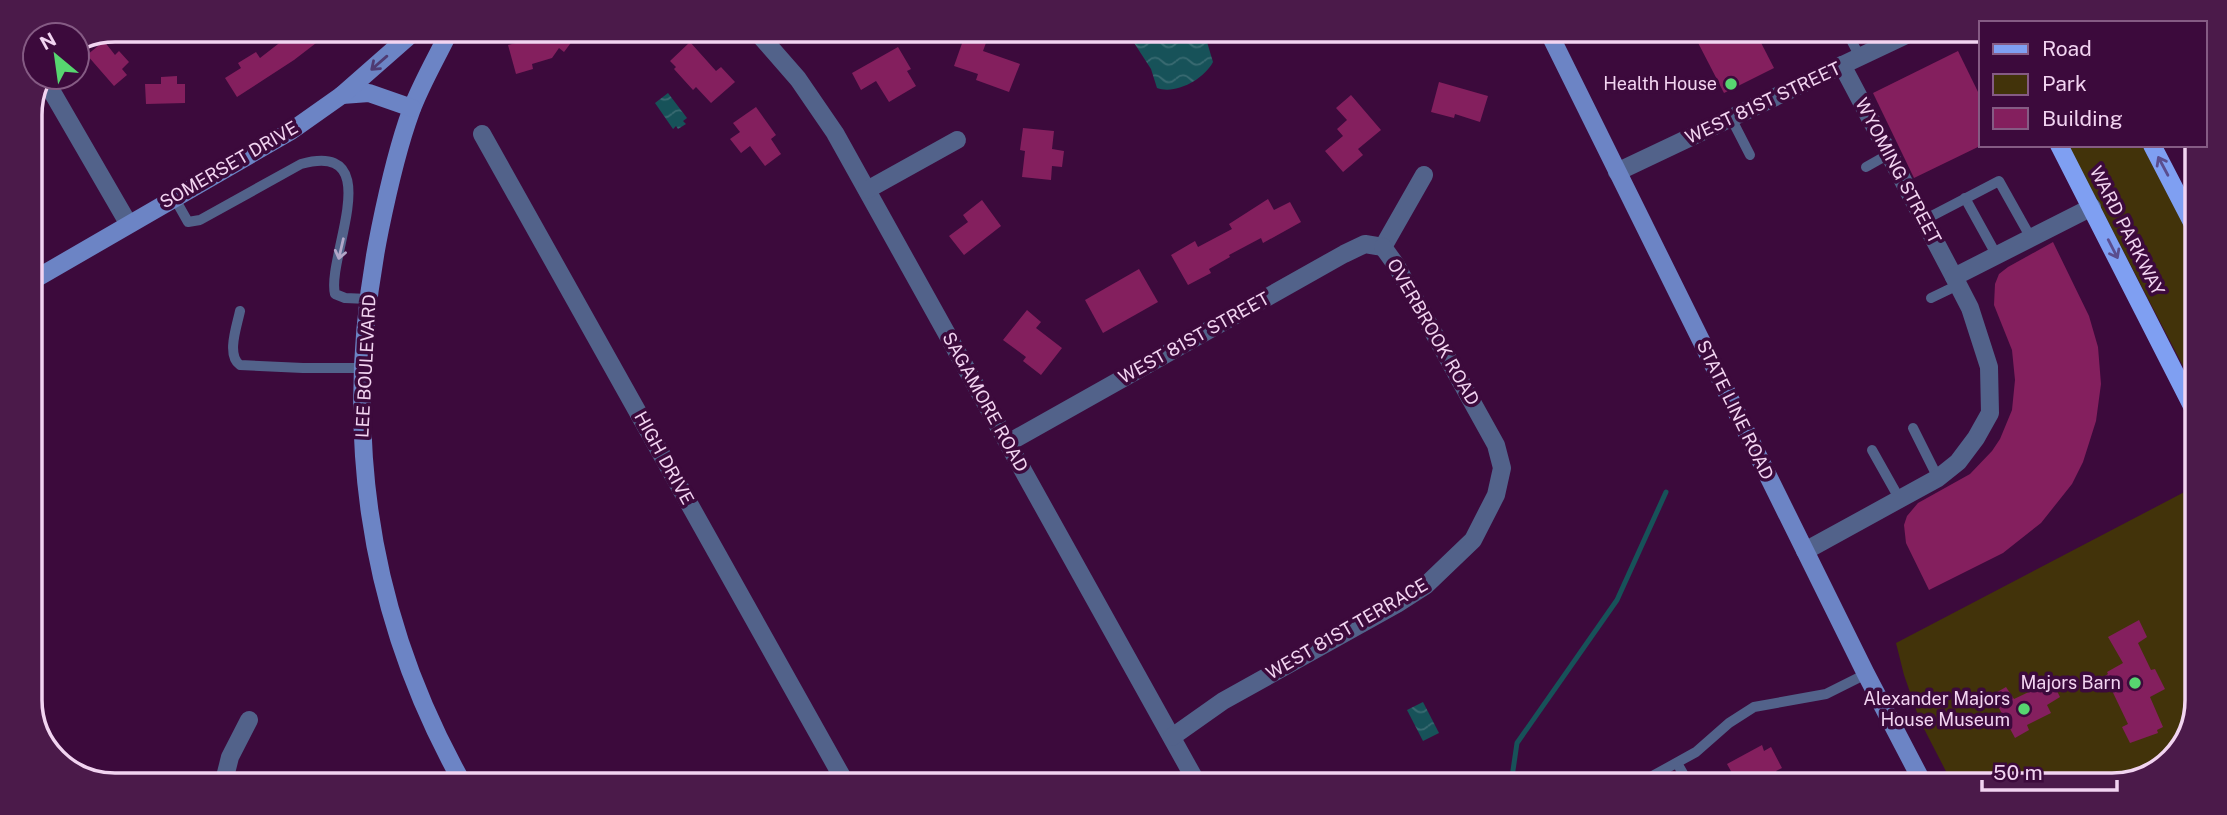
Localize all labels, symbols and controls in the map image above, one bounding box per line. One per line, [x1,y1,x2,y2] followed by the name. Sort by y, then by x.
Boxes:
[21,21,91,91] north arrow
[1979,21,2206,147] legend
[36,28,60,54] text: N
[2042,36,2092,61] text: Road
[370,55,388,71] one-way arrow
[1682,57,1844,148] street label: WEST 81ST STREET
[2042,71,2087,96] text: Park
[1603,73,1717,94] place label: Health House
[1723,76,1739,92] marker: Health House
[1851,94,1946,247] street label: WYOMING STREET
[2042,106,2123,131] text: Building
[156,117,301,213] street label: SOMERSET DRIVE
[2155,156,2169,177] one-way arrow
[2086,163,2169,299] street label: WARD PARKWAY
[333,237,347,260] one-way arrow
[2106,238,2120,259] one-way arrow
[1383,255,1484,409] street label: OVERBROOK ROAD
[1115,287,1273,388] street label: WEST 81ST STREET
[351,294,380,438] street label: LEE BOULEVARD
[938,328,1033,475] street label: SAGAMORE ROAD
[1693,337,1778,483] street label: STATE LINE ROAD
[630,408,699,508] street label: HIGH DRIVE
[1262,574,1431,683] street label: WEST 81ST TERRACE
[2020,672,2121,693] place label: Majors Barn
[2127,675,2143,691] marker: Majors Barn
[1863,688,2010,730] place label: Alexander Majors House Museum
[2016,701,2032,717] marker: Alexander Majors House Museum
[1982,748,2117,792] scale bar
[1993,760,2043,785] text: 50 m

